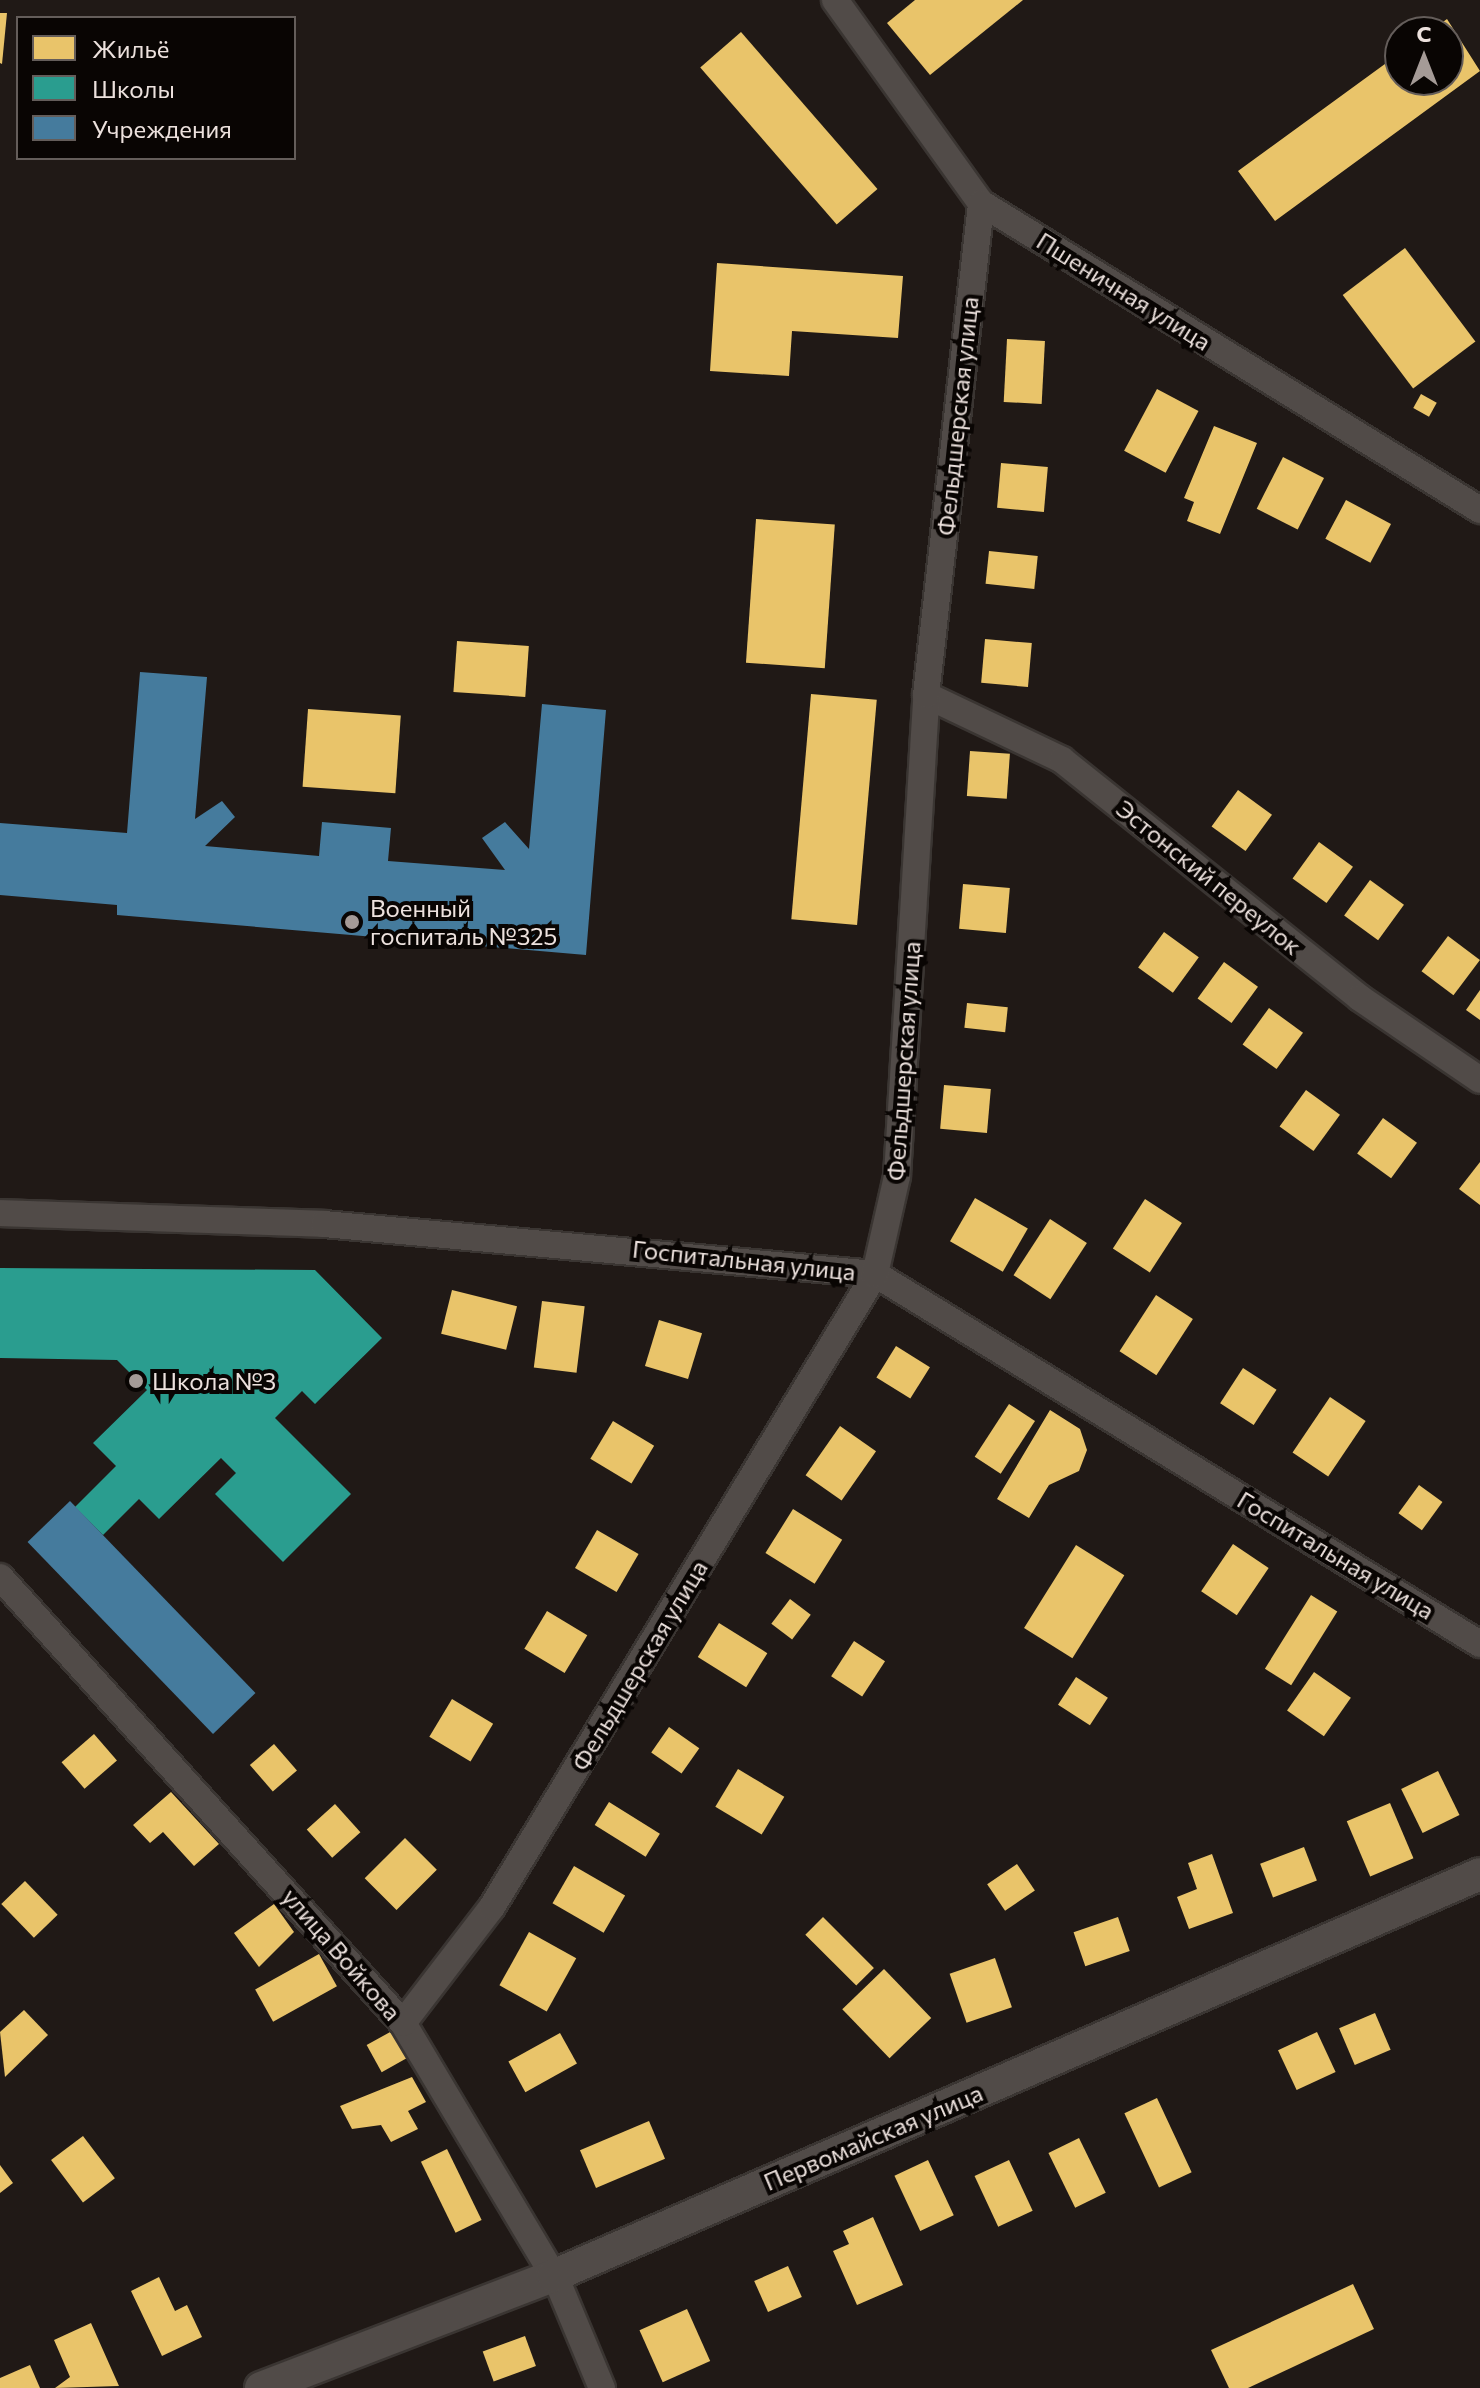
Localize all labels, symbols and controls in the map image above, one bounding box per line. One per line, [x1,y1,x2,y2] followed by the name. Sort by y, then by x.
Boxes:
[16,16,296,160] legend
[1384,16,1464,96] north arrow
[1416,20,1432,47] text: С
[92,34,169,63] text: Жильё
[92,74,175,103] text: Школы
[92,114,232,143] text: Учреждения
[1032,226,1216,356] street label: Пшеничная улица
[930,295,984,537] street label: Фельдшерская улица
[1111,794,1307,960] street label: Эстонский переулок
[370,894,557,950] place label: Военный госпиталь №325
[341,911,363,933] marker: Военный госпиталь №325
[880,940,926,1182] street label: Фельдшерская улица
[631,1234,857,1286] street label: Госпитальная улица
[152,1367,276,1395] place label: Школа №3
[127,1372,145,1390] marker: Школа №3
[1232,1485,1440,1625] street label: Госпитальная улица
[565,1555,713,1775] street label: Фельдшерская улица
[277,1882,407,2026] street label: улица Войкова
[759,2078,987,2196] street label: Первомайская улица

